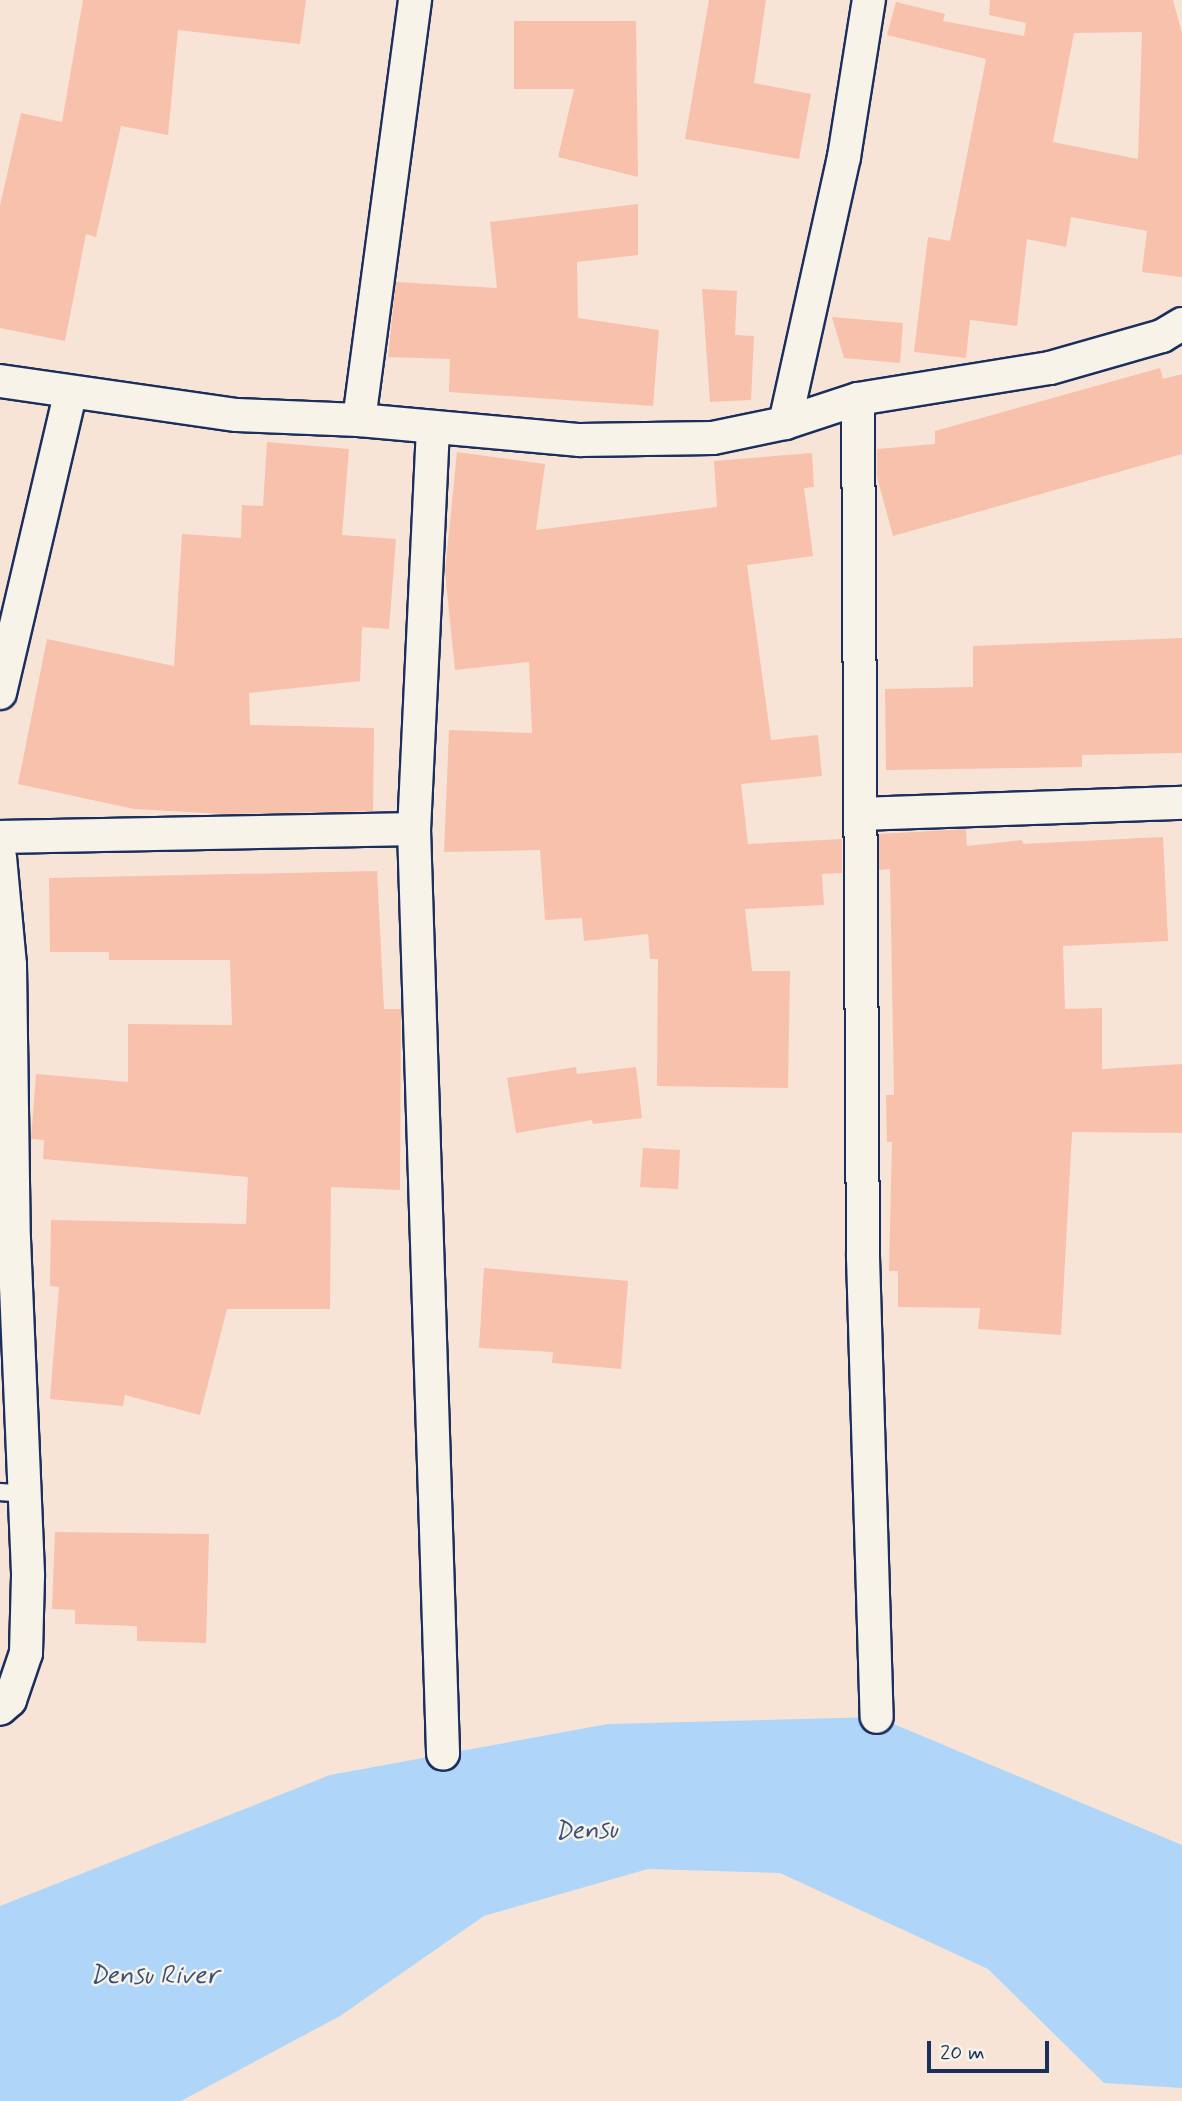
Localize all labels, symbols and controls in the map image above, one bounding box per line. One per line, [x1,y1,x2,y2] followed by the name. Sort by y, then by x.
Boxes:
[554,1815,618,1849] water label: Densu
[90,1961,218,1993] water label: Densu River
[930,2028,1052,2072] scale bar
[940,2039,985,2067] text: 20 m

